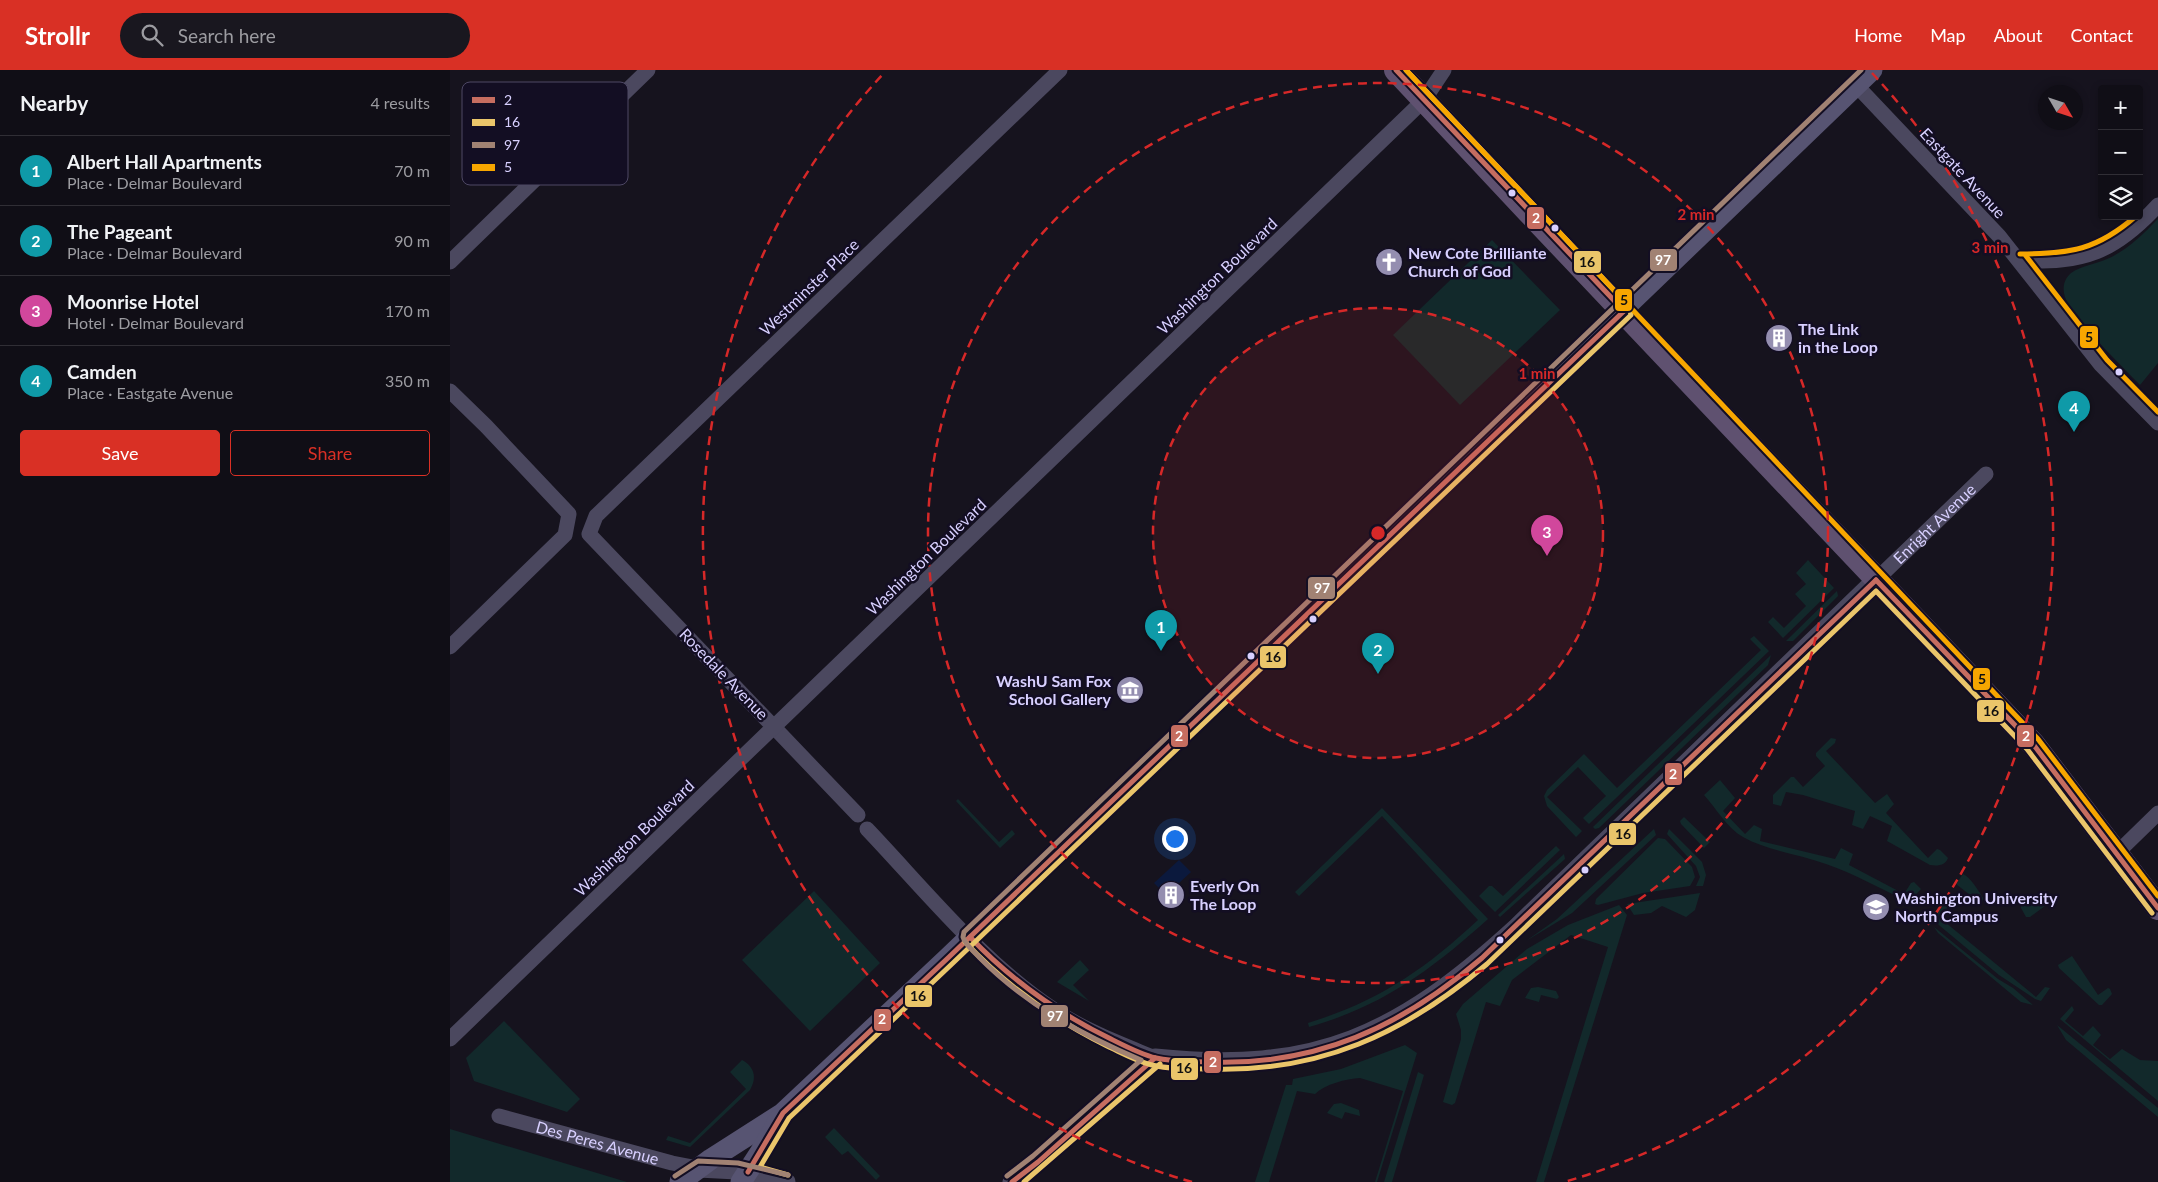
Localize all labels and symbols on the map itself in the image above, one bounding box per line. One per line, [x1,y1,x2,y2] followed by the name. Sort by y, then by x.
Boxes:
[462,82,628,185] legend
[2038,85,2083,130] north arrow
[504,91,512,108] text: 2
[504,113,520,130] text: 16
[1917,124,2010,222] street label: Eastgate Avenue
[504,136,520,153] text: 97
[504,158,512,175] text: 5
[1507,188,1517,198] unlabelled marker
[1677,205,1715,223] text: 2 min
[1526,206,1545,230] line badge: 2
[1532,209,1540,226] text: 2
[1153,214,1280,338] street label: Washington Boulevard
[1550,223,1560,233] unlabelled marker
[755,234,862,339] street label: Westminster Place
[1971,238,2009,256] text: 3 min
[1408,243,1547,280] place label: New Cote Brilliante Church of God
[1374,247,1404,277] church icon: New Cote Brilliante Church of God
[1649,248,1678,272] line badge: 97
[1573,250,1602,274] line badge: 16
[1655,251,1671,268] text: 97
[1579,253,1595,270] text: 16
[1614,288,1633,312] line badge: 5
[1620,291,1628,308] text: 5
[1798,319,1878,356] place label: The Link in the Loop
[1764,323,1794,353] building icon: The Link in the Loop
[2079,325,2099,349] line badge: 5
[2085,328,2093,345] text: 5
[1518,364,1556,382] text: 1 min
[2114,367,2124,377] unlabelled marker
[2058,391,2090,432] pin: 4
[1889,479,1979,567] street label: Enright Avenue
[862,495,989,619] street label: Washington Boulevard
[1531,515,1563,556] pin: 3
[1369,524,1387,542] centre of rings
[1307,576,1336,600] line badge: 97
[1314,579,1330,596] text: 97
[1145,610,1177,651] pin: 1
[1308,614,1318,624] unlabelled marker
[676,624,773,723] street label: Rosedale Avenue
[1362,633,1394,674] pin: 2
[1259,645,1287,669] line badge: 16
[1265,648,1281,665] text: 16
[1246,651,1256,661] unlabelled marker
[1972,667,1991,691] line badge: 5
[1978,670,1986,687] text: 5
[996,671,1112,708] place label: WashU Sam Fox School Gallery
[1115,675,1145,705] museum icon: WashU Sam Fox School Gallery
[1976,699,2005,723] line badge: 16
[1983,702,1999,719] text: 16
[1170,724,1189,748] line badge: 2
[2016,724,2035,748] line badge: 2
[1175,727,1183,744] text: 2
[2022,727,2030,744] text: 2
[1664,762,1683,786] line badge: 2
[1669,765,1677,782] text: 2
[570,776,697,900] street label: Washington Boulevard
[1608,822,1637,846] line badge: 16
[1615,825,1631,842] text: 16
[1162,826,1188,852] your location
[1580,865,1590,875] unlabelled marker
[1190,876,1259,913] place label: Everly On The Loop
[1156,880,1186,910] building icon: Everly On The Loop
[1895,888,2058,925] place label: Washington University North Campus
[1861,892,1891,922] school or university icon: Washington University North Campus
[1495,935,1505,945] unlabelled marker
[904,984,933,1008] line badge: 16
[910,987,926,1004] text: 16
[1040,1004,1069,1028] line badge: 97
[1047,1007,1063,1024] text: 97
[873,1008,892,1032] line badge: 2
[878,1010,886,1027] text: 2
[1203,1050,1222,1074] line badge: 2
[1209,1053,1217,1070] text: 2
[1170,1057,1199,1081] line badge: 16
[1176,1059,1192,1076] text: 16
[534,1116,661,1168] street label: Des Peres Avenue

